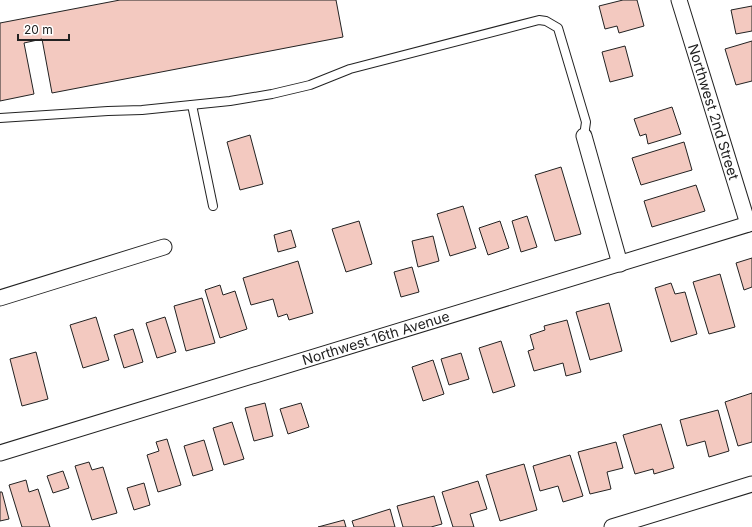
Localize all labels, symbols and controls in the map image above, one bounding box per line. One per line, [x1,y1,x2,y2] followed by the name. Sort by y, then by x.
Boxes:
[18,16,69,42] scale bar
[24,22,53,37] text: 20 m
[685,42,743,182] street label: Northwest 2nd Street
[300,307,451,368] street label: Northwest 16th Avenue

